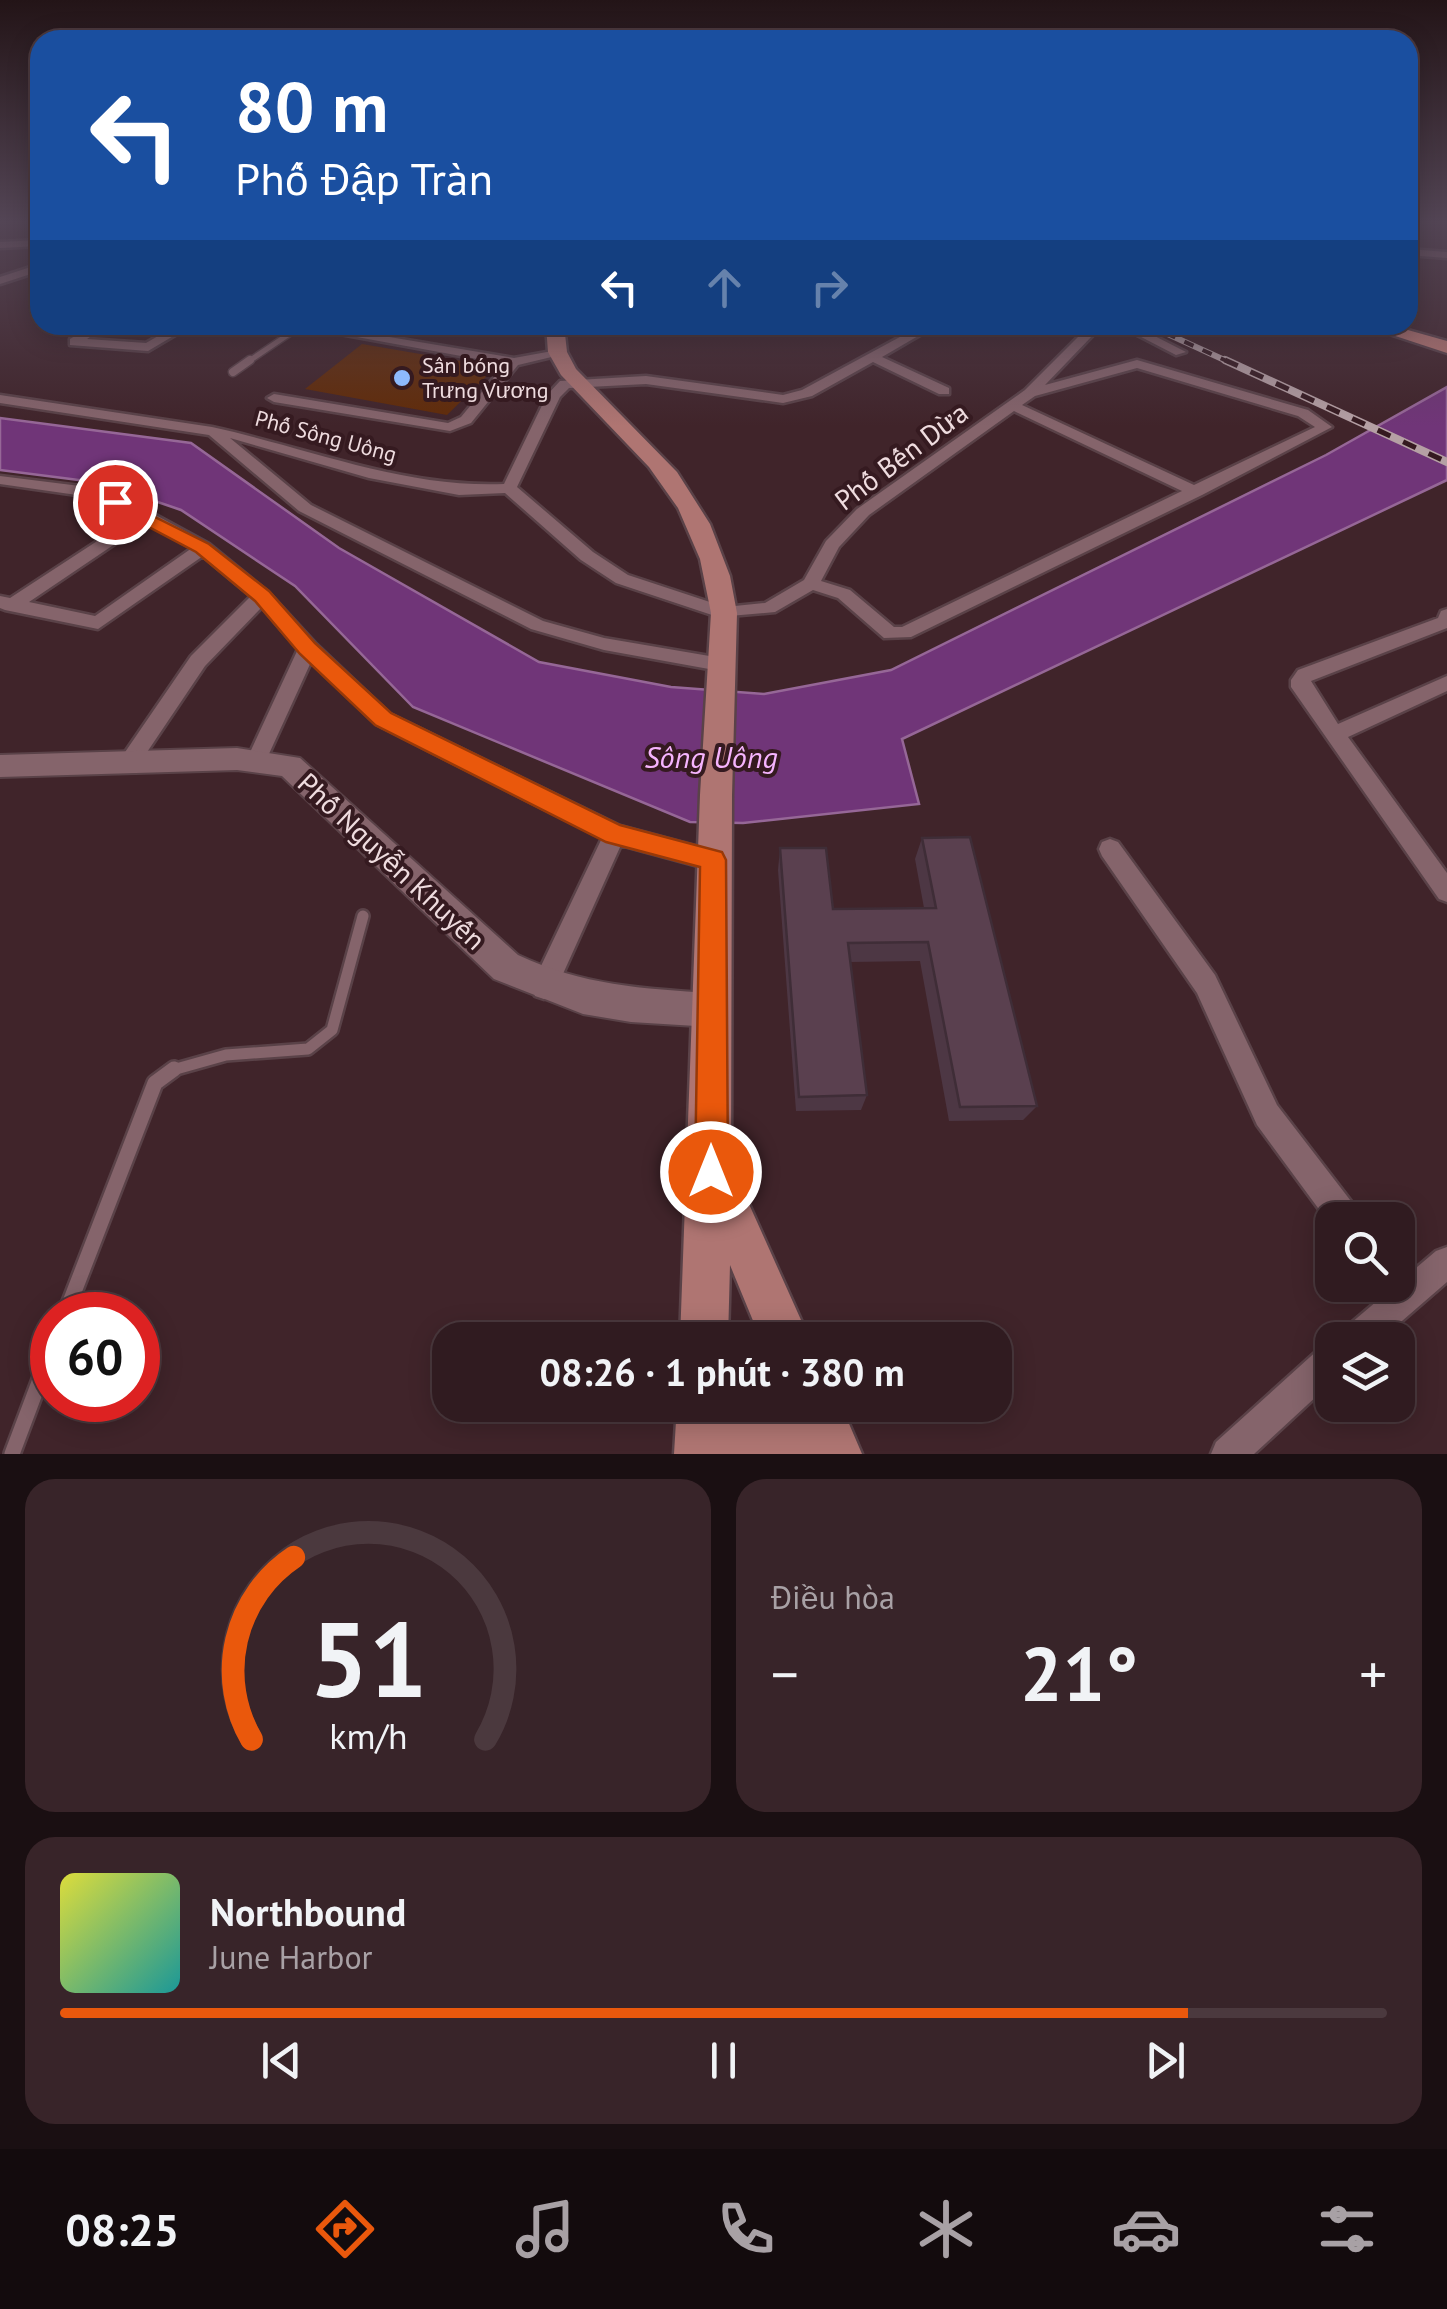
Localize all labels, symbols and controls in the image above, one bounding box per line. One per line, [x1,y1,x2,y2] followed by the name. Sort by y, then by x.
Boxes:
[235,61,388,151] text: 80 m
[70,70,200,200] icon: left
[235,149,493,207] text: Phố Đập Tràn
[592,260,647,315] icon: left
[697,260,752,315] icon: ahead
[802,260,857,315] icon: right
[422,351,549,404] place label: Sân bóng Trưng Vương
[391,367,413,389] marker: Sân bóng Trưng Vương
[827,394,975,518] street label: Phố Bến Dừa
[252,404,400,468] street label: Phố Sông Uông
[73,460,158,545] pin
[88,475,143,530] icon: arrive
[644,737,778,776] water label: Sông Uông
[290,764,494,958] street label: Phố Nguyễn Khuyến
[659,1120,763,1224] position arrow
[1315,1202,1415,1422] map controls
[1315,1202,1415,1302] button: search
[30,1292,160,1422] speed limit sign: 60
[1315,1322,1415,1422] button: layers
[539,1347,905,1396] text: 08:26 · 1 phút · 380 m
[771,1576,895,1618] text: Điều hòa
[309,1591,427,1726] text: 51
[1020,1625,1138,1722] text: 21°
[771,1638,799,1709] text: −
[1359,1638,1387,1709] text: +
[329,1713,407,1759] text: km/h
[210,1887,406,1936] text: Northbound
[210,1936,372,1978] text: June Harbor
[254,2033,309,2088] icon: previous
[696,2033,751,2088] icon: pause
[1138,2033,1193,2088] icon: next
[310,2194,380,2264] icon: directions
[510,2194,580,2264] icon: music
[711,2194,781,2264] icon: phone
[911,2194,981,2264] icon: climate
[1111,2194,1181,2264] icon: car
[1312,2194,1382,2264] icon: filters
[65,2200,179,2258] text: 08:25

